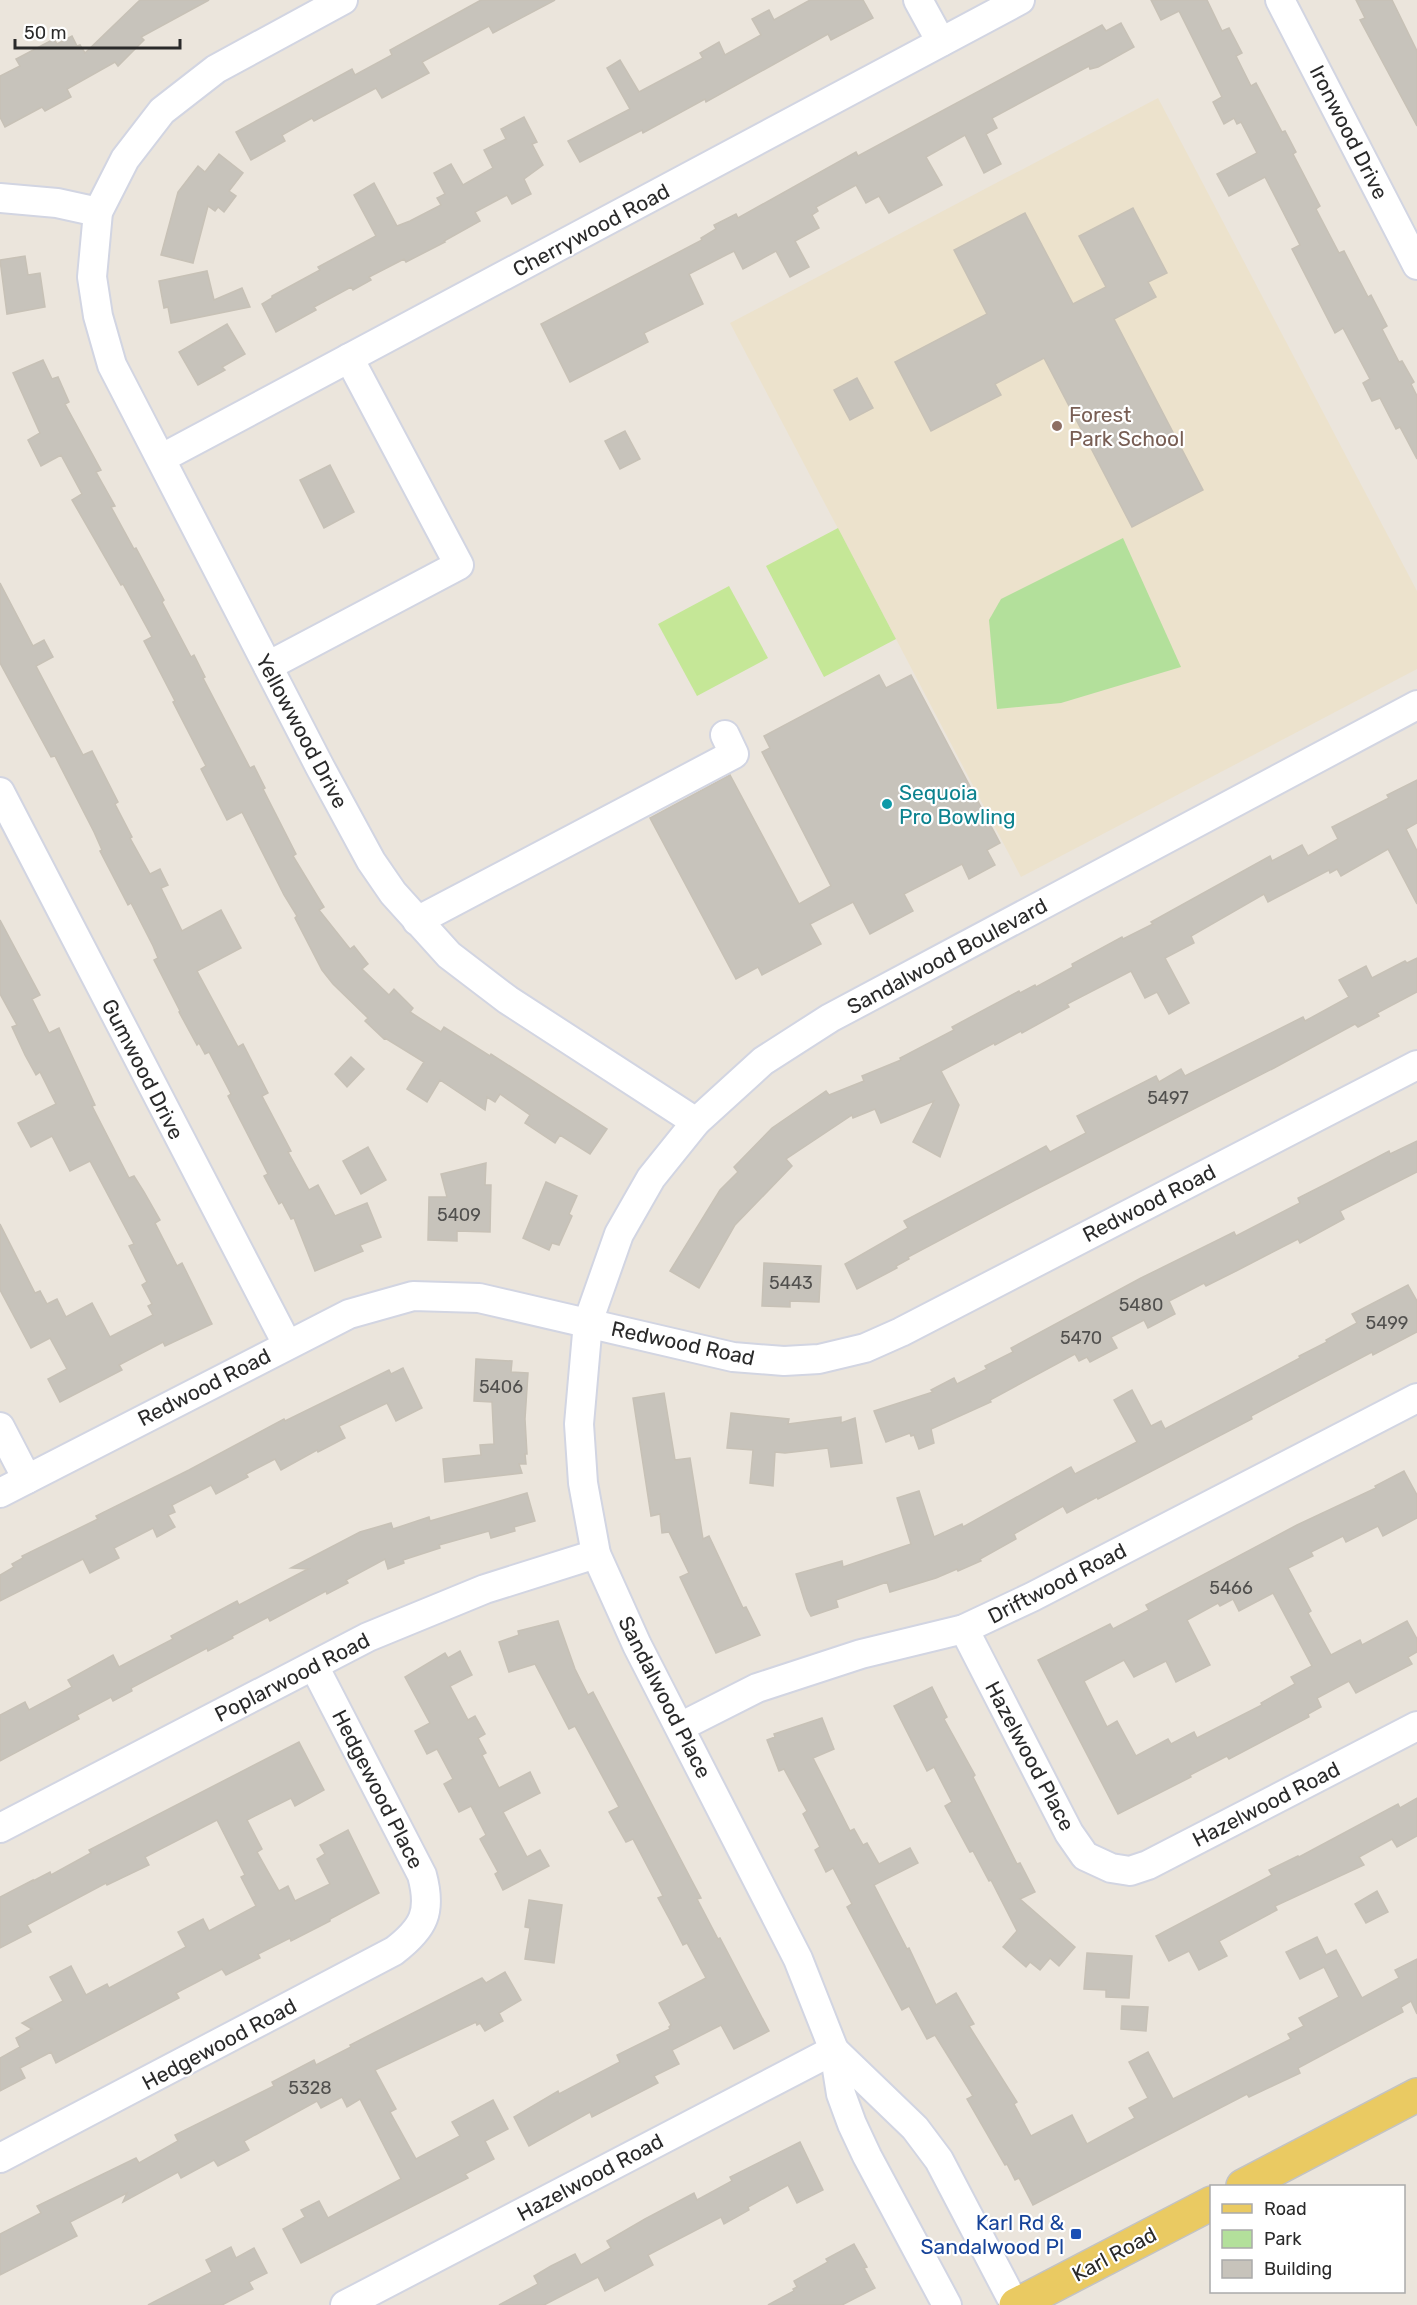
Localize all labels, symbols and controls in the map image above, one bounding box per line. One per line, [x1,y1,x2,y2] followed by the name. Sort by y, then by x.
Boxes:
[15,12,180,50] scale bar
[24,22,67,44] text: 50 m
[1304,61,1394,203] street label: Ironwood Drive
[508,178,674,282] street label: Cherrywood Road
[1069,402,1184,451] place label: Forest Park School
[1050,419,1064,433] marker: Forest Park School
[251,650,353,812] street label: Yellowwood Drive
[899,780,1016,829] place label: Sequoia Pro Bowling
[880,797,894,811] marker: Sequoia Pro Bowling
[843,893,1051,1019] street label: Sandalwood Boulevard
[97,995,189,1143] street label: Gumwood Drive
[1147,1087,1189,1109] house number: 5497
[1078,1159,1220,1247] street label: Redwood Road
[437,1204,481,1226] house number: 5409
[769,1272,813,1294] house number: 5443
[1119,1294,1163,1316] house number: 5480
[1365,1312,1409,1334] house number: 5499
[609,1316,757,1370] street label: Redwood Road
[1060,1327,1102,1349] house number: 5470
[133,1343,275,1431] street label: Redwood Road
[479,1376,523,1398] house number: 5406
[984,1537,1130,1629] street label: Driftwood Road
[1209,1577,1253,1599] house number: 5466
[613,1612,717,1782] street label: Sandalwood Place
[210,1627,374,1727] street label: Poplarwood Road
[980,1677,1080,1835] street label: Hazelwood Place
[327,1705,429,1873] street label: Hedgewood Place
[1188,1756,1344,1852] street label: Hazelwood Road
[137,1993,301,2095] street label: Hedgewood Road
[288,2077,332,2099] house number: 5328
[513,2128,667,2226] street label: Hazelwood Road
[1210,2185,1405,2293] legend
[1264,2198,1307,2220] text: Road
[921,2210,1064,2259] place label: Karl Rd & Sandalwood Pl
[1067,2221,1161,2287] street label: Karl Road
[1069,2227,1083,2241] marker: Karl Rd & Sandalwood Pl
[1264,2228,1302,2250] text: Park
[1264,2258,1332,2280] text: Building

